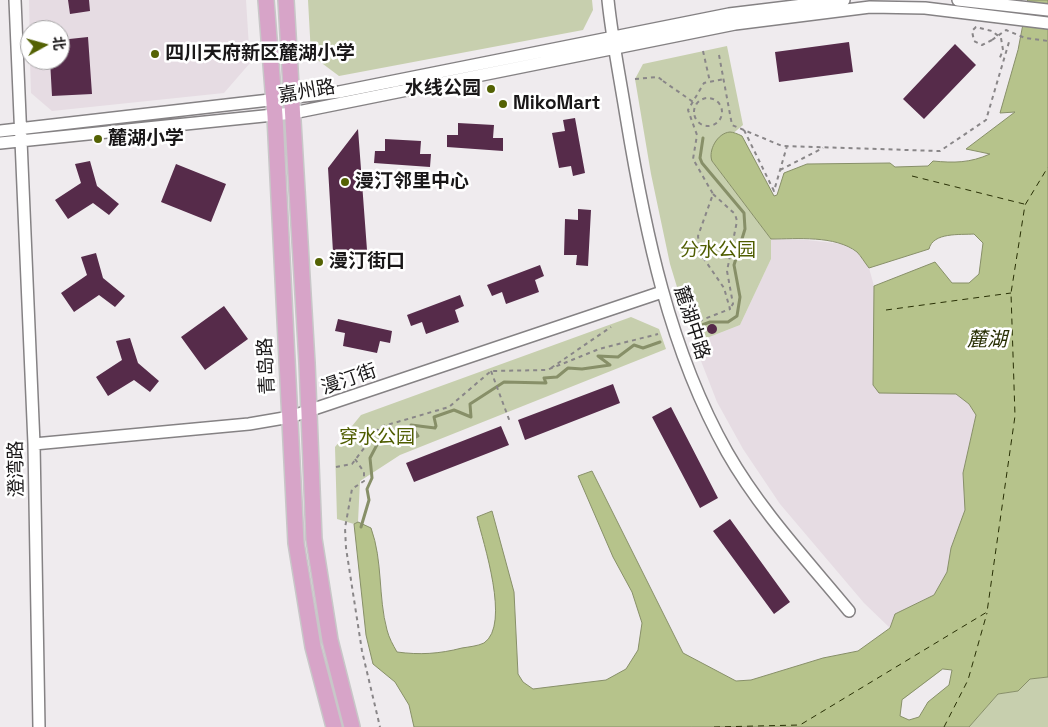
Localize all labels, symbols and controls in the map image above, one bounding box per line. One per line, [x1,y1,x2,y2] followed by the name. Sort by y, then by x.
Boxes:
[20,20,70,70] north arrow
[49,35,69,51] text: 北
[165,43,355,65] place label: 四川天府新区麓湖小学
[149,48,161,60] marker: 四川天府新区麓湖小学
[277,76,337,108] street label: 嘉州路
[405,78,481,100] place label: 水线公园
[485,83,497,95] marker: 水线公园
[513,93,601,115] place label: MikoMart
[497,98,509,110] marker: MikoMart
[108,128,184,150] place label: 麓湖小学
[92,133,104,145] marker: 麓湖小学
[355,171,469,193] place label: 漫汀邻里中心
[339,176,351,188] marker: 漫汀邻里中心
[680,240,756,262] park label: 分水公园
[329,251,405,273] place label: 漫汀街口
[313,256,325,268] marker: 漫汀街口
[668,283,714,363] street label: 麓湖中路
[967,329,1007,353] water label: 麓湖
[254,337,280,395] street label: 青岛路
[318,360,380,400] street label: 漫汀街
[339,427,415,449] park label: 穿水公园
[5,440,29,498] street label: 澄湾路

